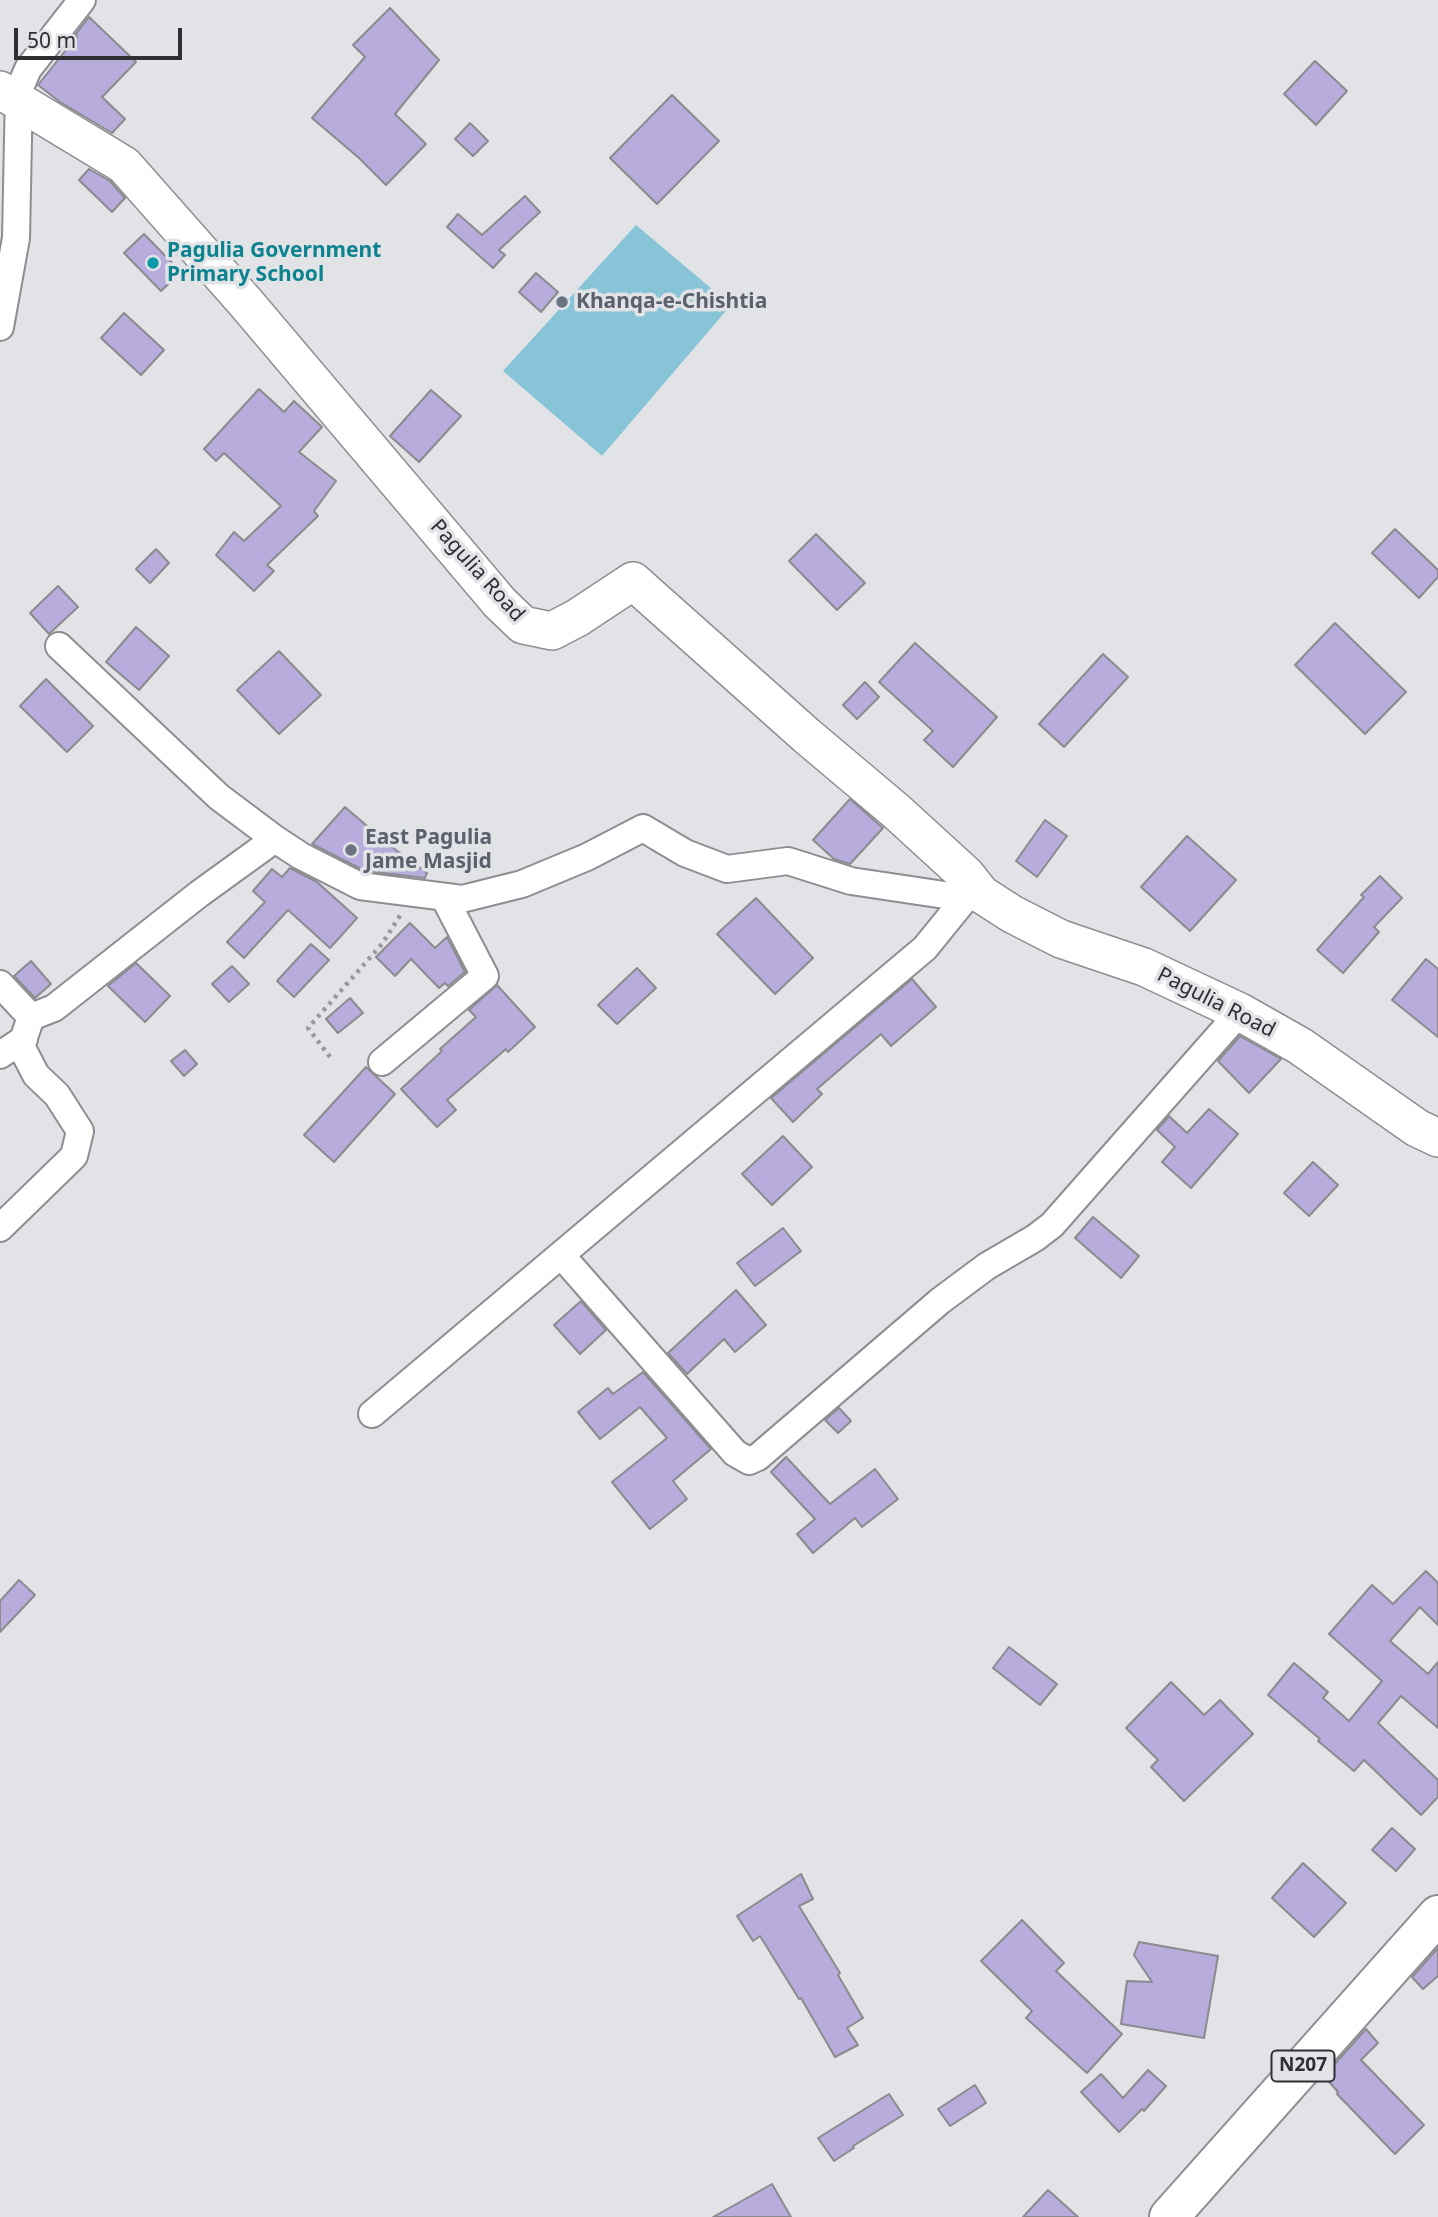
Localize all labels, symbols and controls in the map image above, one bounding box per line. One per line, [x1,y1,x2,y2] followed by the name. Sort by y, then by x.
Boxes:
[18,14,186,58] scale bar
[27,26,76,54] text: 50 m
[167,238,381,288] place label: Pagulia Government Primary School
[145,255,161,271] marker: Pagulia Government Primary School
[576,289,767,315] place label: Khanqa-e-Chishtia
[554,294,570,310] marker: Khanqa-e-Chishtia
[425,515,529,627] street label: Pagulia Road
[365,825,492,875] place label: East Pagulia Jame Masjid
[343,842,359,858] marker: East Pagulia Jame Masjid
[1153,963,1279,1043] street label: Pagulia Road
[1272,2050,1334,2082] road number: N207

